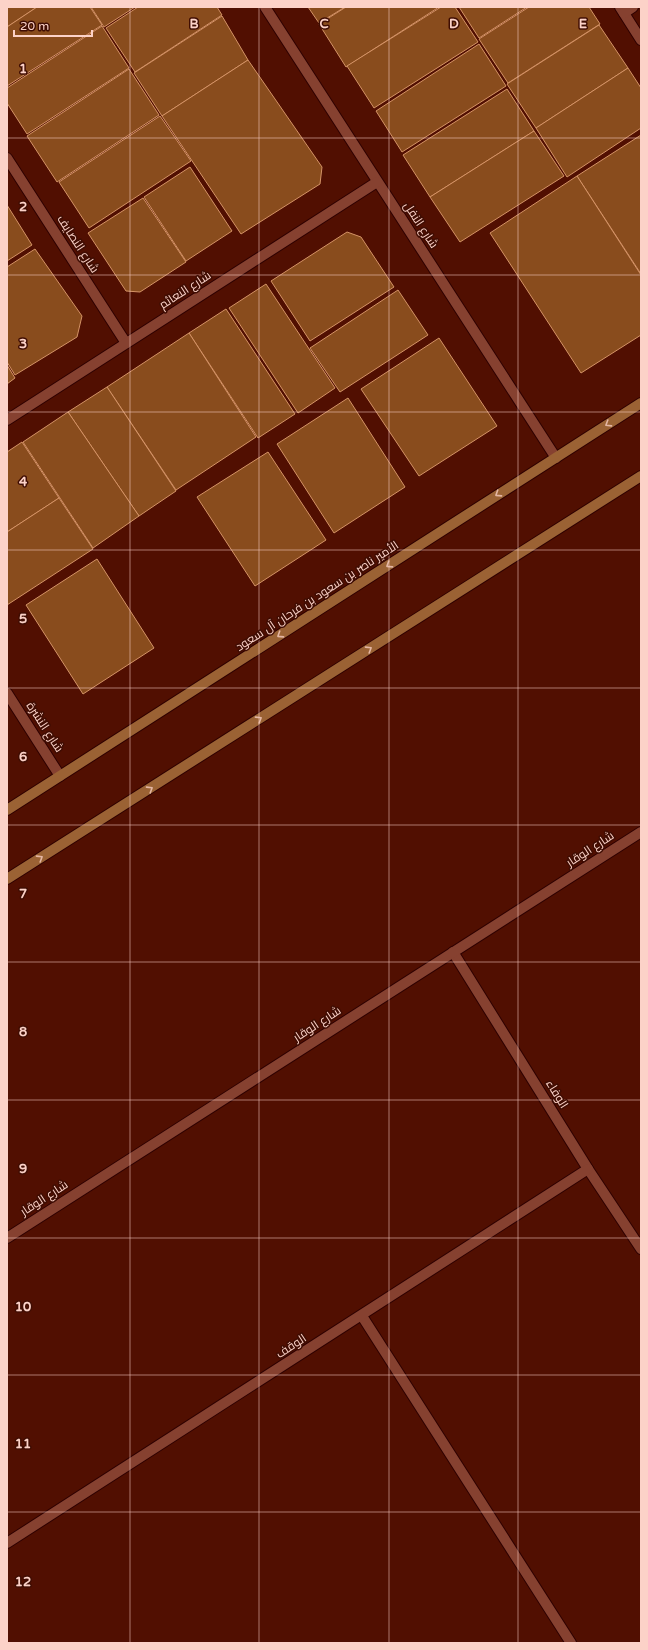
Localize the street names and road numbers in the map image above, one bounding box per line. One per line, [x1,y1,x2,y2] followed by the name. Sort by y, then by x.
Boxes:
[400,199,441,251] street label: شارع النفل
[53,212,102,276] street label: شارع النصايف
[157,268,214,313] street label: شارع النعائم
[233,538,401,654] street label: الأمير ناصر بن سعود بن فرحان آل سعود
[23,699,66,755] street label: شارع النشرة
[563,828,617,871] street label: شارع الوقار
[290,1003,344,1046] street label: شارع الوقار
[543,1077,571,1111] street label: الوفاء
[17,1177,71,1220] street label: شارع الوقار
[273,1331,309,1361] street label: الوقف

